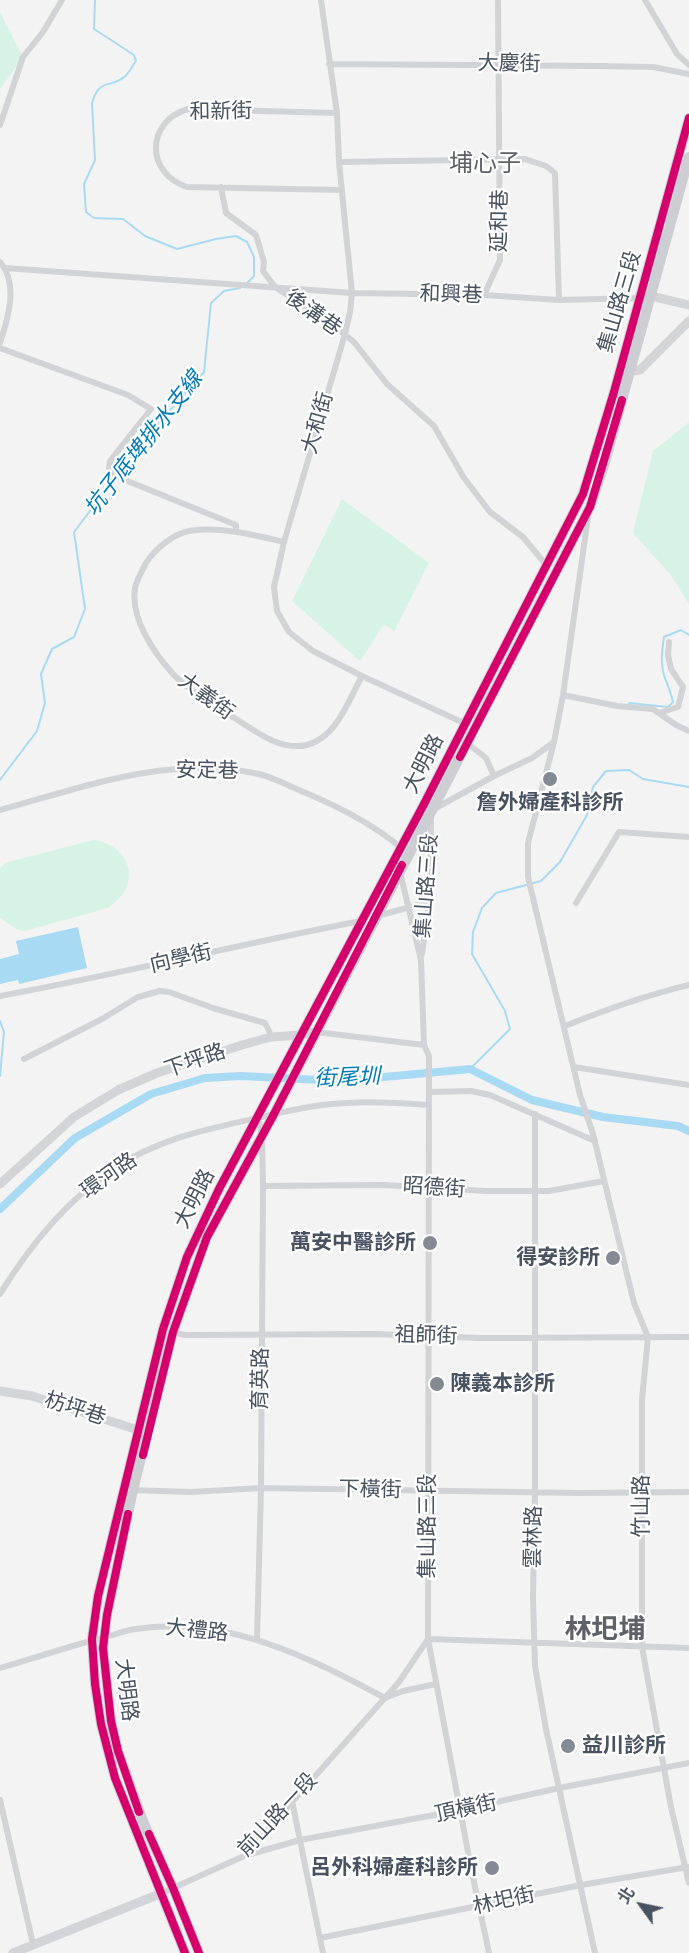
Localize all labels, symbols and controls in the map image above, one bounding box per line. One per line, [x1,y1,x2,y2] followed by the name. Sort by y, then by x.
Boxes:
[477,51,541,77] street label: 大慶街
[189,99,253,125] street label: 和新街
[449,150,521,178] district label: 埔心子
[487,189,513,253] street label: 延和巷
[593,248,647,356] street label: 集山路三段
[419,281,483,309] street label: 和興巷
[280,285,346,341] street label: 後溝巷
[79,367,209,521] water label: 坑子底埤排水支線
[297,389,339,457] street label: 大和街
[173,668,239,726] street label: 大義街
[398,730,450,798] street label: 大明路
[175,758,239,784] street label: 安定巷
[541,770,559,788] marker: 詹外婦產科診所
[477,790,623,816] place label: 詹外婦產科診所
[411,833,443,939] street label: 集山路三段
[147,940,215,978] street label: 向學街
[161,1039,229,1083] street label: 下坪路
[314,1064,380,1092] water label: 街尾圳
[76,1148,142,1204] street label: 環河路
[169,1165,221,1233] street label: 大明路
[402,1173,466,1203] street label: 昭德街
[290,1230,416,1256] place label: 萬安中醫診所
[421,1234,439,1252] marker: 萬安中醫診所
[516,1245,600,1271] place label: 得安診所
[604,1249,622,1267] marker: 得安診所
[394,1322,458,1350] street label: 祖師街
[248,1347,274,1411] street label: 育英路
[450,1371,555,1397] place label: 陳義本診所
[428,1375,446,1393] marker: 陳義本診所
[41,1387,109,1431] street label: 枋坪巷
[415,1474,441,1578] street label: 集山路三段
[629,1475,655,1537] street label: 竹山路
[338,1477,402,1503] street label: 下橫街
[521,1505,547,1569] street label: 雲林路
[565,1614,645,1646] district label: 林圯埔
[164,1615,230,1647] street label: 大禮路
[110,1657,142,1723] street label: 大明路
[582,1733,666,1759] place label: 益川診所
[559,1737,577,1755] marker: 益川診所
[233,1768,323,1862] street label: 前山路一段
[433,1790,499,1828] street label: 頂橫街
[310,1855,478,1881] place label: 呂外科婦產科診所
[483,1859,501,1877] marker: 呂外科婦產科診所
[611,1875,671,1935] north arrow
[471,1882,537,1920] street label: 林圯街
[612,1882,639,1908] text: 北

